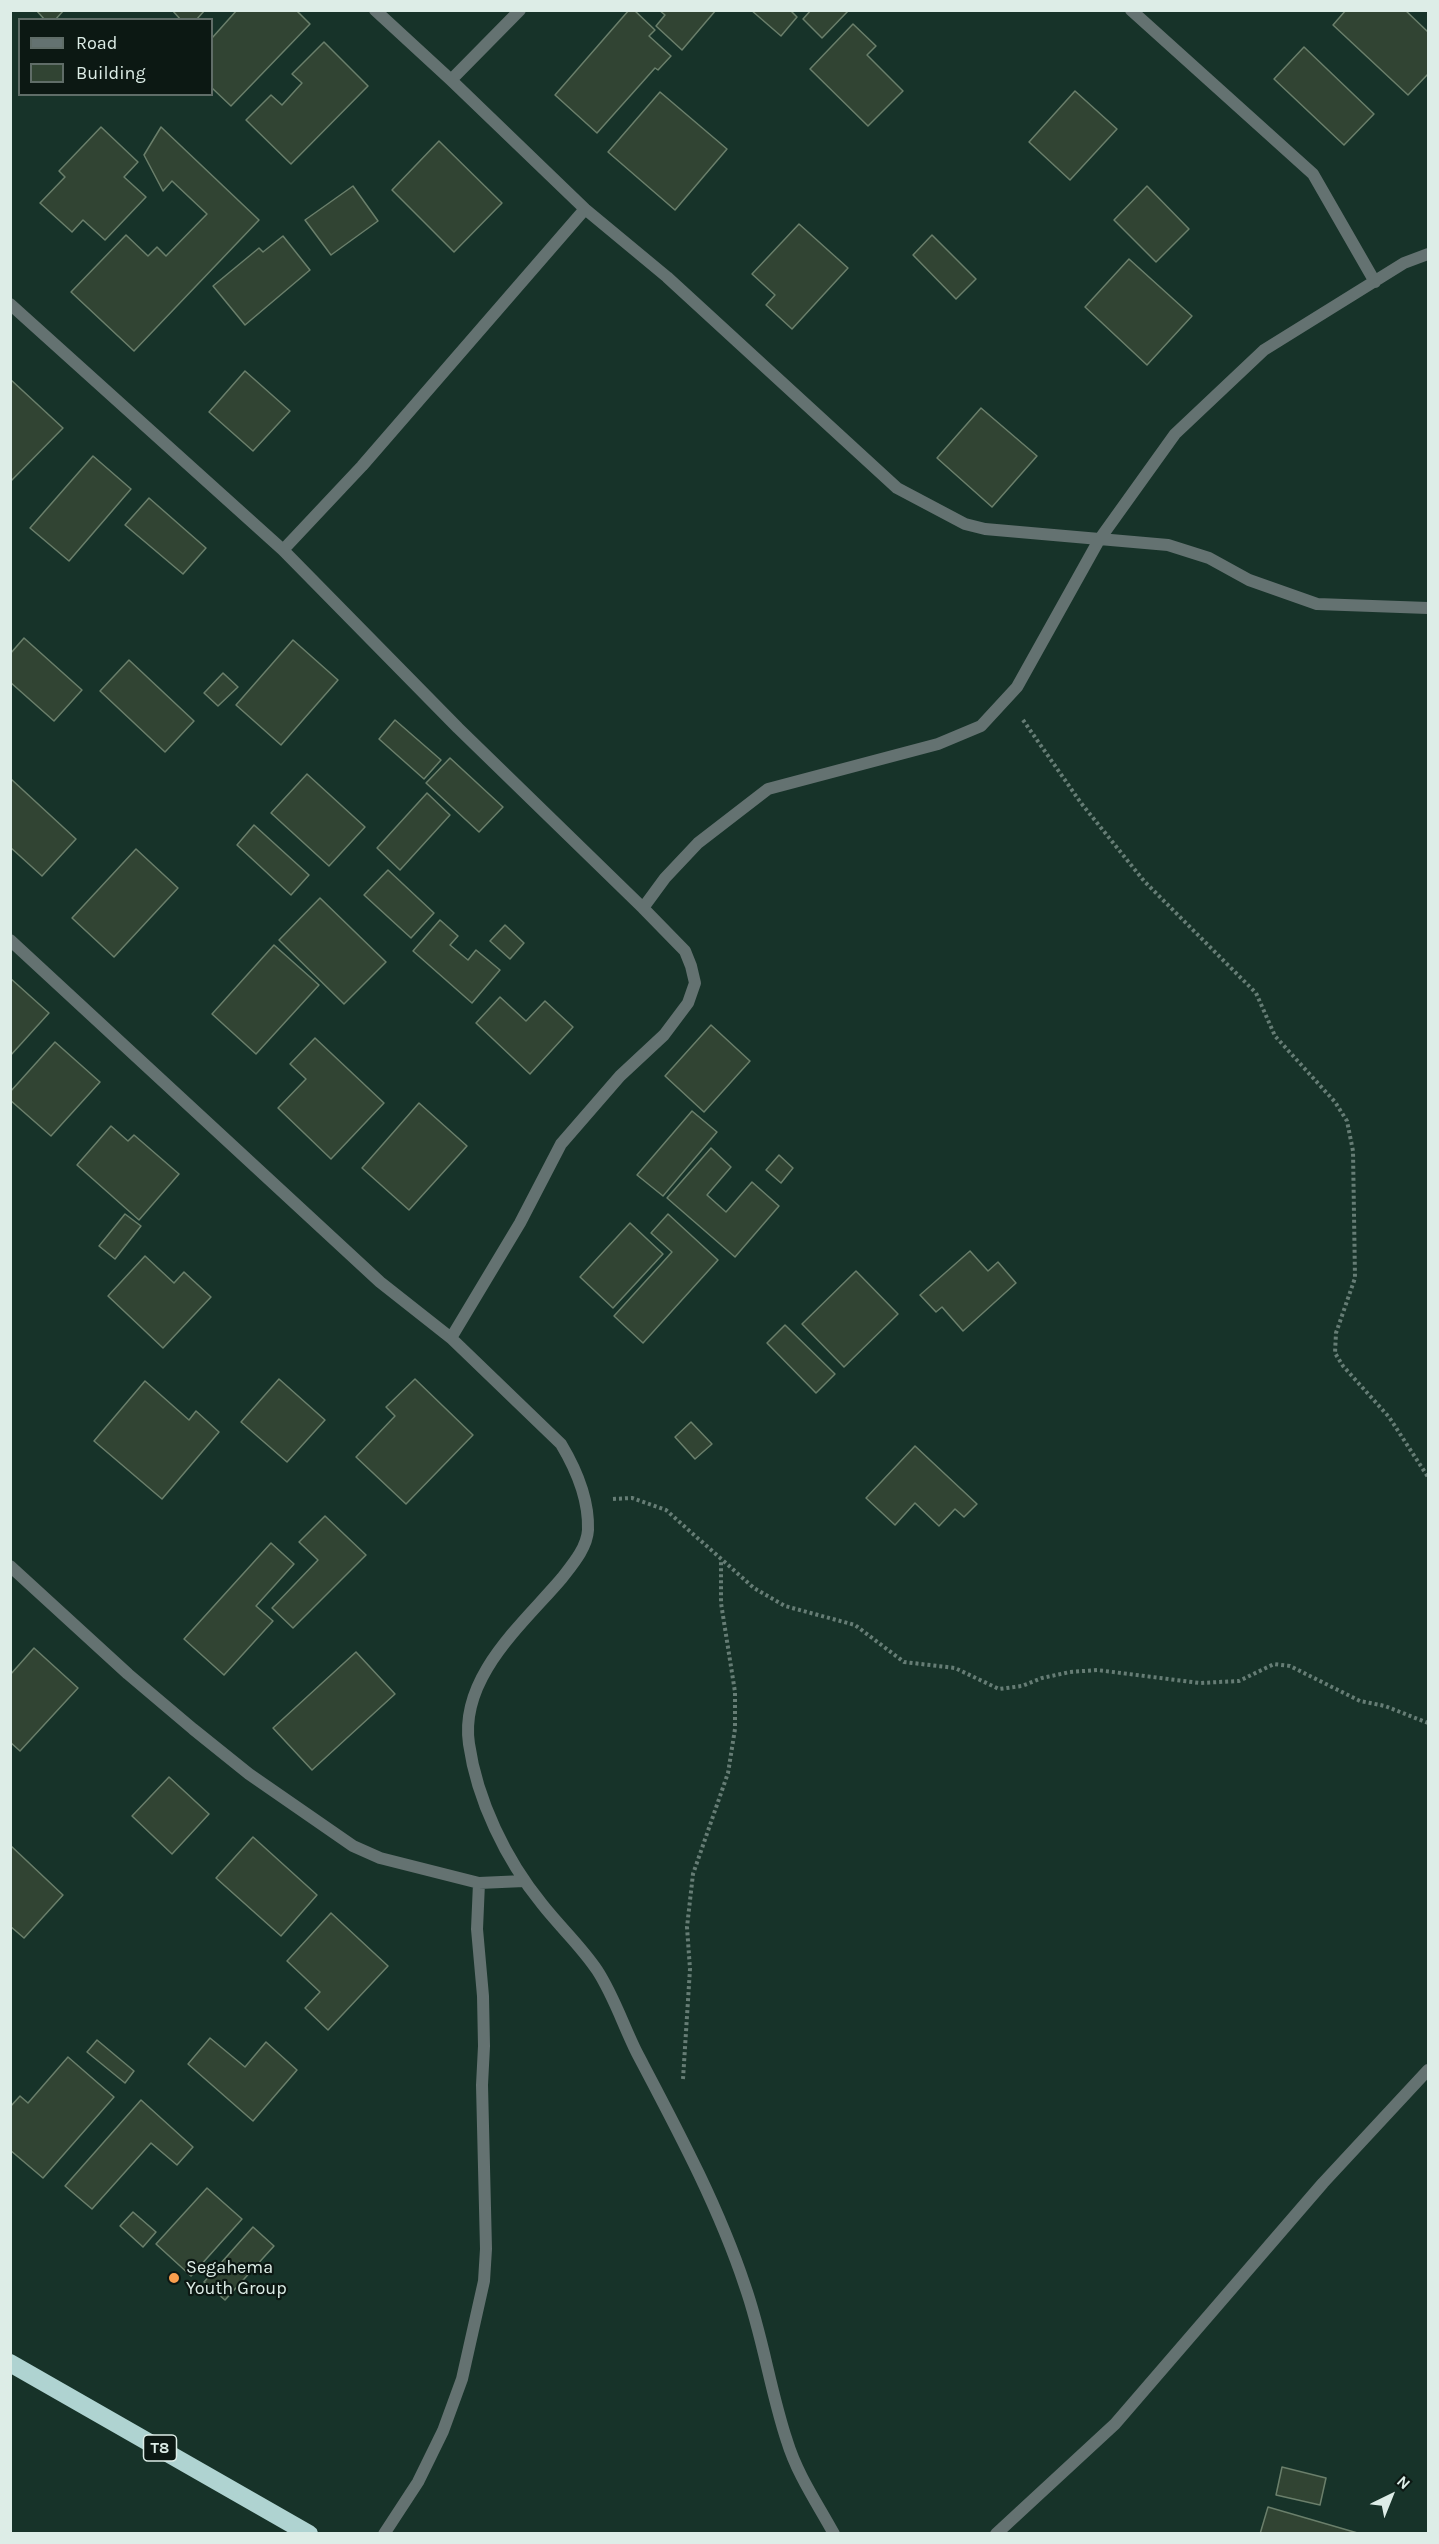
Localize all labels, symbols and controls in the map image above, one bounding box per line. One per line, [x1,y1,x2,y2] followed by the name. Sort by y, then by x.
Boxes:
[18,18,213,96] legend
[76,32,117,54] text: Road
[76,62,146,84] text: Building
[186,2257,287,2300] place label: Segahema Youth Group
[167,2271,181,2285] marker: Segahema Youth Group
[144,2435,176,2461] road number: T8
[1361,2466,1421,2526] north arrow
[1393,2472,1414,2493] text: N

